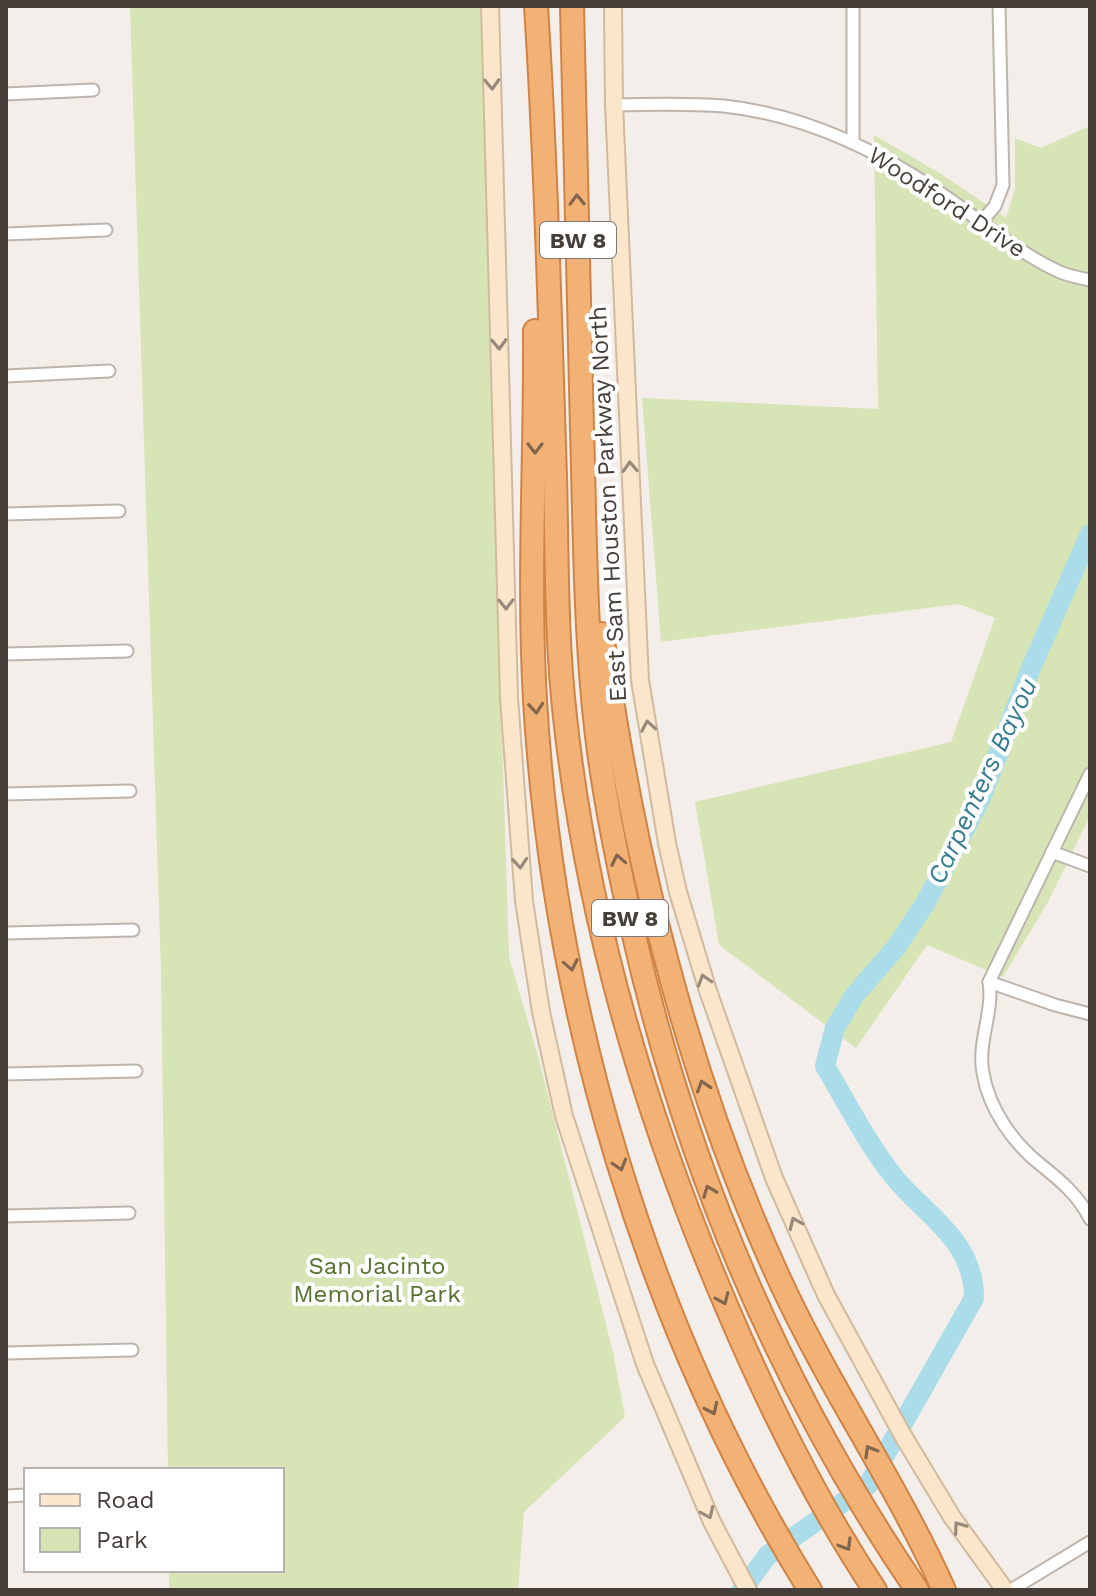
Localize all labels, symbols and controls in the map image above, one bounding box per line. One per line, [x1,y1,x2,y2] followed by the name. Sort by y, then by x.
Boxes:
[484,78,501,91] one-way arrow
[863,141,1031,263] street label: Woodford Drive
[568,193,586,206] one-way arrow
[540,222,616,258] road number: BW 8
[584,305,632,703] street label: East Sam Houston Parkway North
[491,338,508,351] one-way arrow
[526,442,544,455] one-way arrow
[622,460,639,473] one-way arrow
[498,598,515,611] one-way arrow
[921,673,1043,889] water label: Carpenters Bayou
[527,702,544,715] one-way arrow
[640,720,657,733] one-way arrow
[610,854,627,867] one-way arrow
[511,857,528,870] one-way arrow
[592,900,668,936] road number: BW 8
[562,958,579,972] one-way arrow
[697,973,713,987] one-way arrow
[696,1079,712,1093] one-way arrow
[611,1158,627,1172] one-way arrow
[702,1185,719,1199] one-way arrow
[788,1217,804,1232] one-way arrow
[293,1252,461,1308] park label: San Jacinto Memorial Park
[714,1291,730,1305] one-way arrow
[702,1400,718,1415] one-way arrow
[864,1445,880,1460] one-way arrow
[24,1468,284,1572] legend
[96,1486,155,1514] text: Road
[698,1505,714,1519] one-way arrow
[954,1521,969,1536] one-way arrow
[96,1526,148,1554] text: Park
[836,1536,851,1550] one-way arrow

